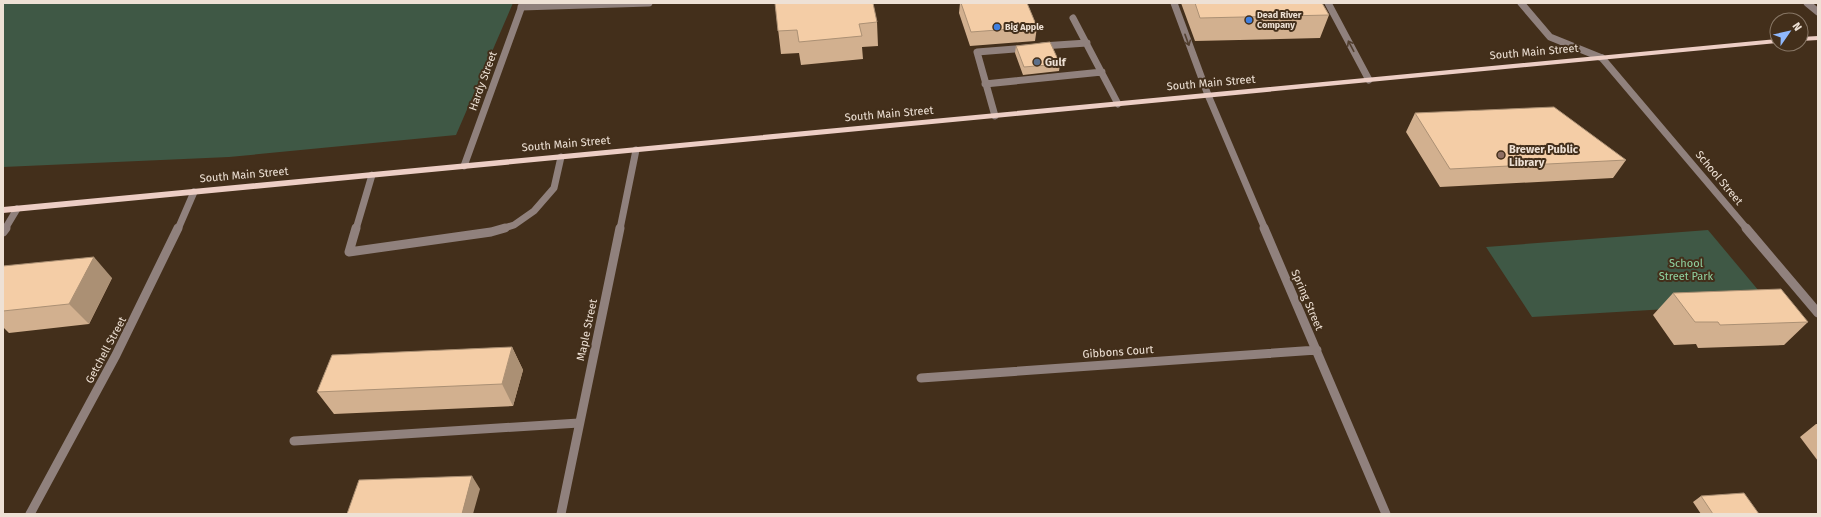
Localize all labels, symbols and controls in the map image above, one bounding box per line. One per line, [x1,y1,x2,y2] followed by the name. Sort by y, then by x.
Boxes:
[1257,10,1302,30] place label: Dead River Company
[1769,12,1809,52] north arrow
[1244,15,1254,25] marker: Dead River Company
[1789,20,1804,33] text: N
[992,22,1002,32] marker: Big Apple
[1005,22,1044,32] place label: Big Apple
[1184,33,1192,45] one-way arrow
[1347,40,1354,52] one-way arrow
[1489,42,1579,62] street label: South Main Street
[466,50,500,112] street label: Hardy Street
[1045,56,1067,69] place label: Gulf
[1032,57,1042,67] marker: Gulf
[1166,73,1256,93] street label: South Main Street
[844,104,934,124] street label: South Main Street
[521,134,611,154] street label: South Main Street
[1509,143,1579,169] place label: Brewer Public Library
[1693,148,1745,208] street label: School Street
[1496,150,1506,160] marker: Brewer Public Library
[199,165,289,185] street label: South Main Street
[1659,257,1714,283] park label: School Street Park
[1288,268,1326,332] street label: Spring Street
[574,298,600,362] street label: Maple Street
[83,314,129,386] street label: Getchell Street
[1082,343,1154,361] street label: Gibbons Court

